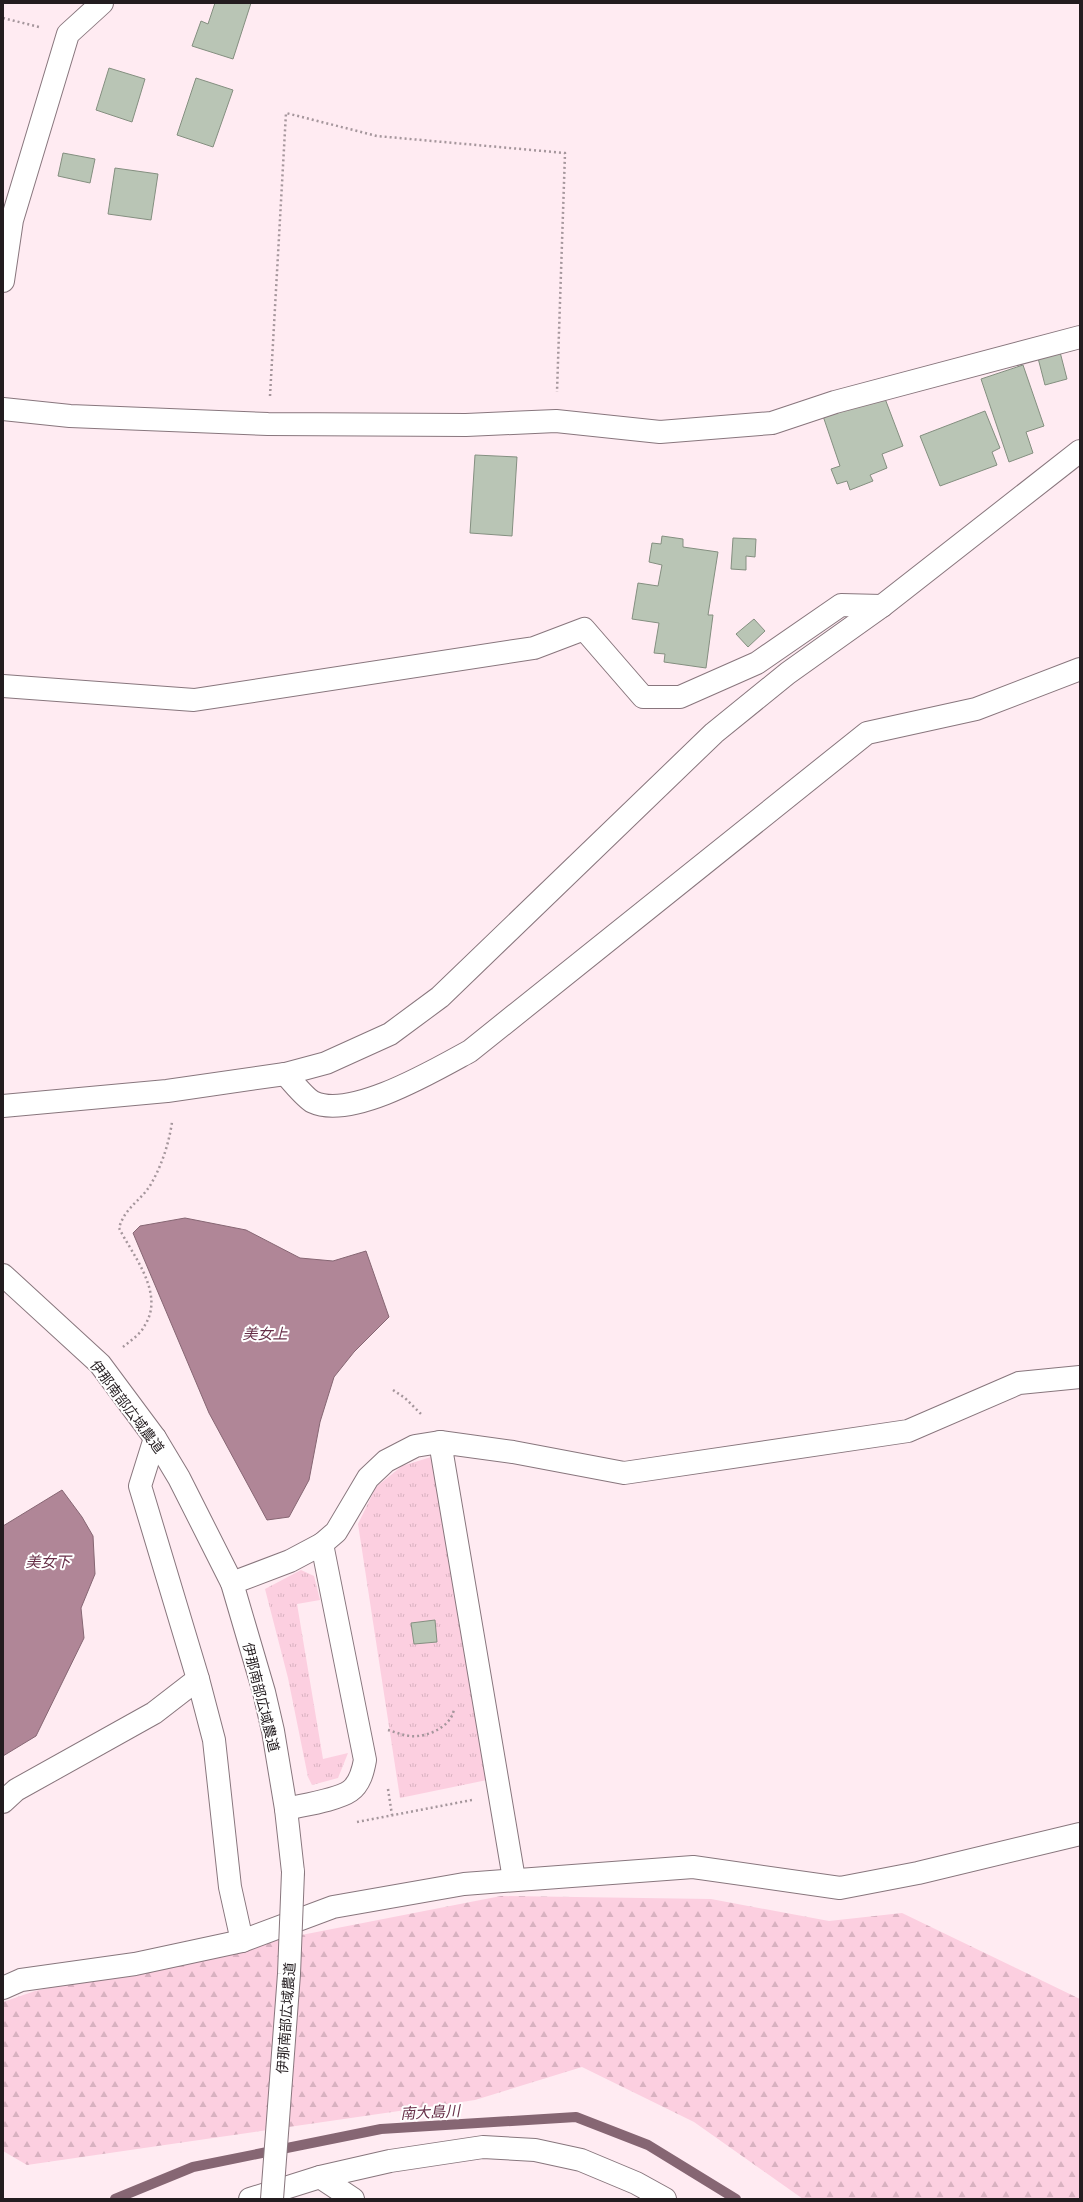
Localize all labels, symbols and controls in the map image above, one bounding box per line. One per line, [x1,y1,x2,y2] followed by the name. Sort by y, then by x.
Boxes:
[242,1321,288,1344] water label: 美女上
[86,1355,170,1457] street label: 伊那南部広域農道
[25,1549,73,1572] water label: 美女下
[239,1640,285,1754] street label: 伊那南部広域農道
[271,1961,299,2075] street label: 伊那南部広域農道
[399,2098,463,2124] water label: 南大島川

